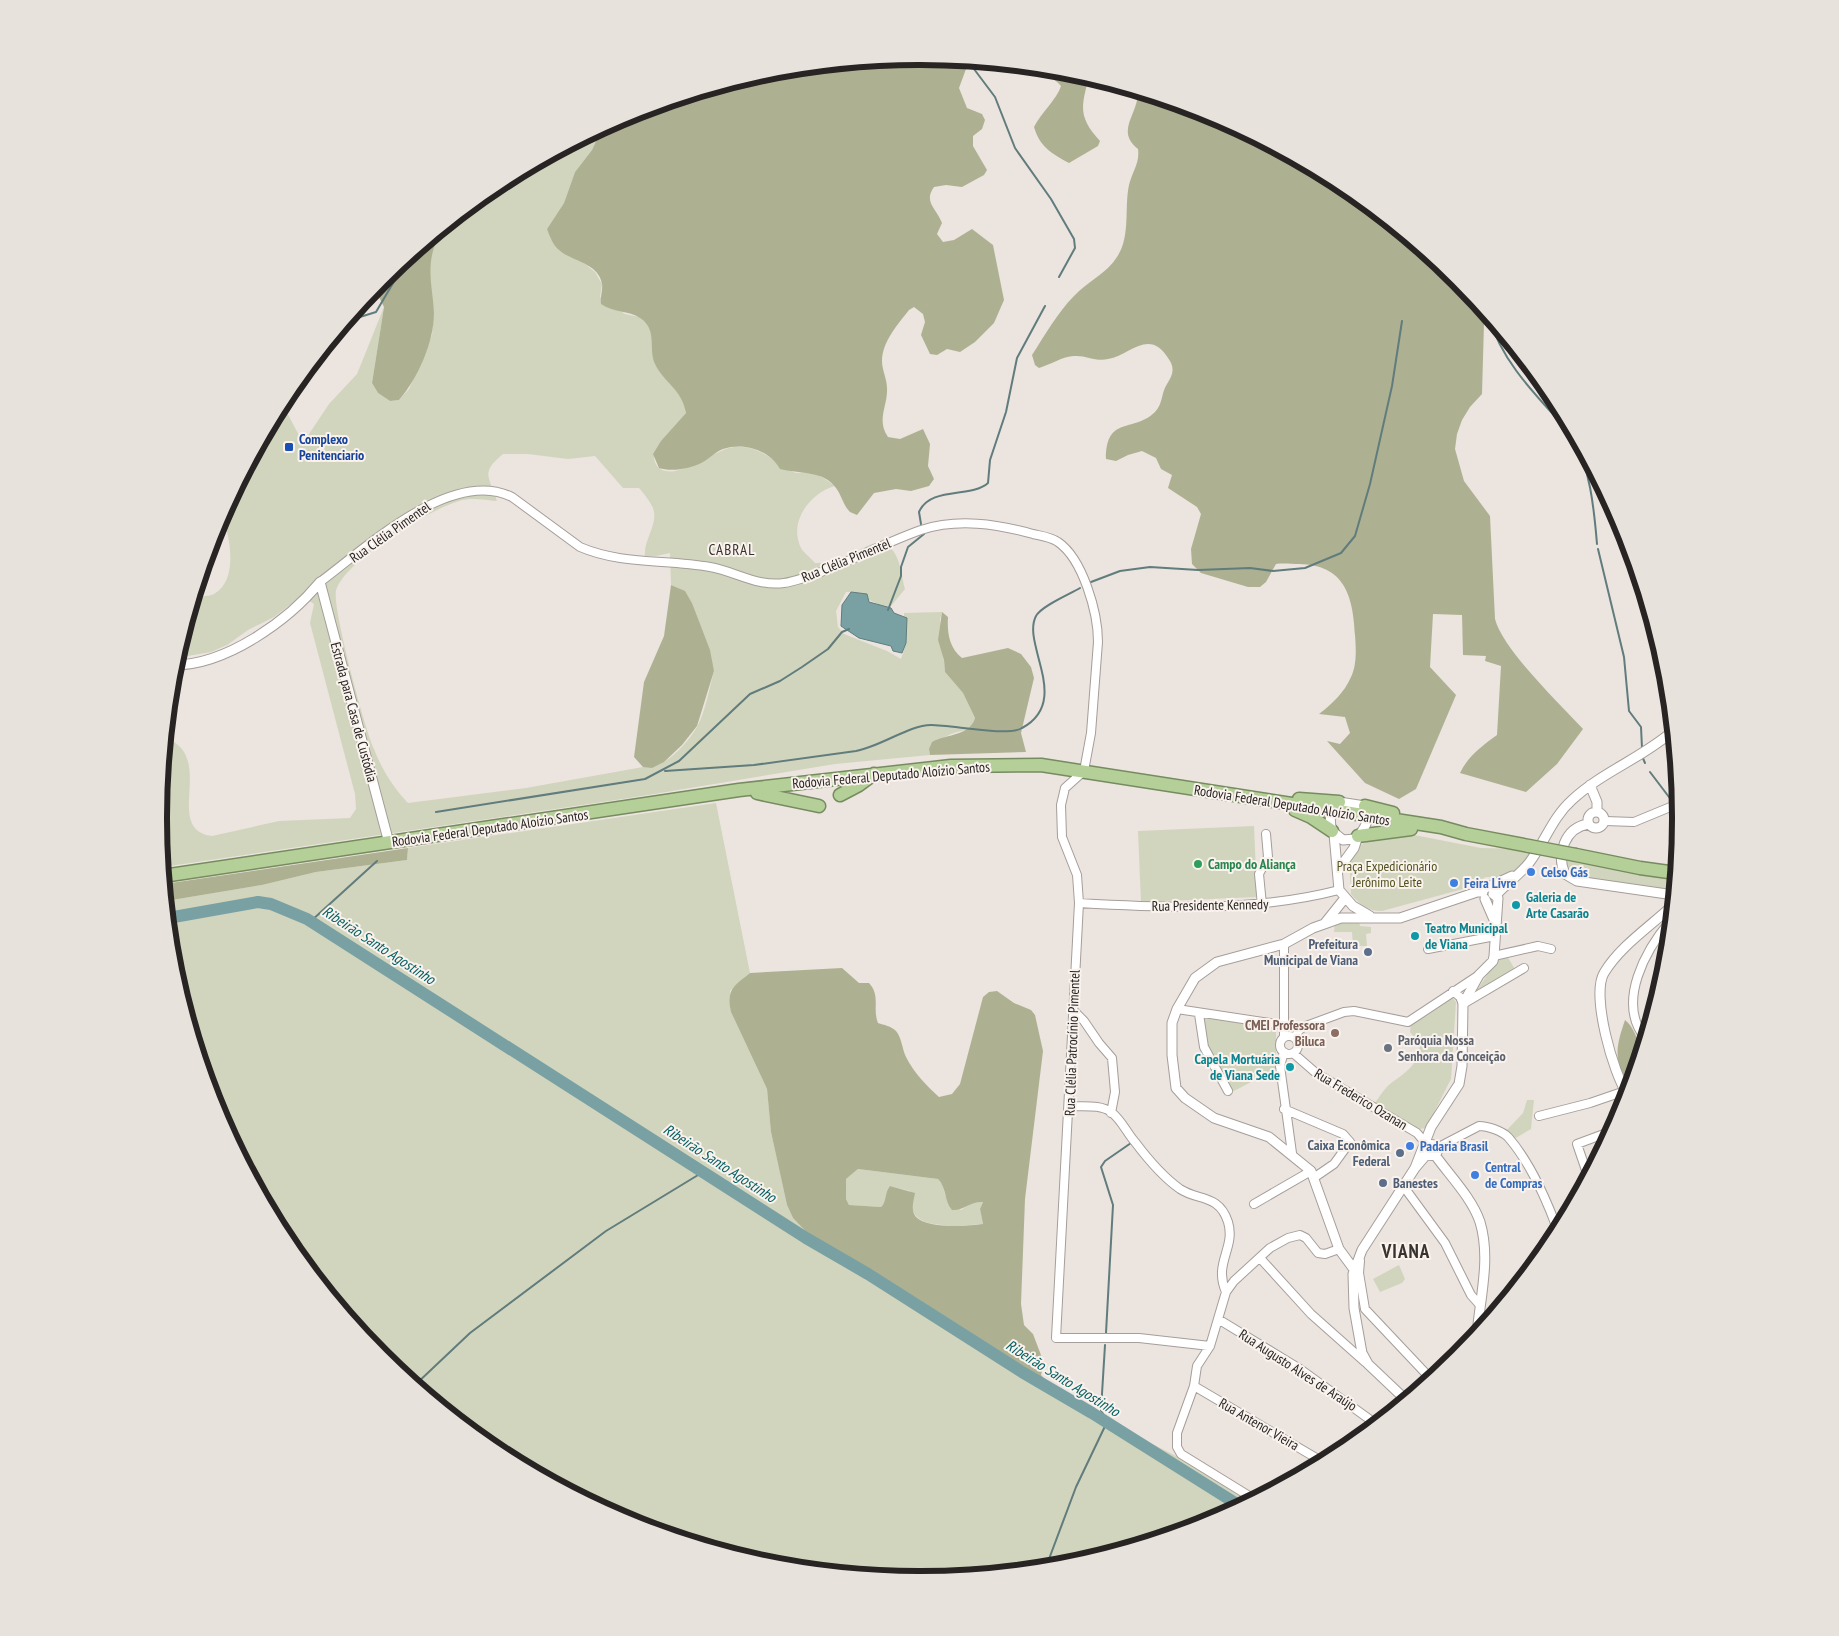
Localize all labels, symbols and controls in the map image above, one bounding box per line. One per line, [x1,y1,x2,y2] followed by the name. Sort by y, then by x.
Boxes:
[299,430,364,464] place label: Complexo Penitenciario
[283,441,295,453] marker: Complexo Penitenciario
[346,497,435,567] street label: Rua Clélia Pimentel
[799,534,894,586] street label: Rua Clélia Pimentel
[709,540,755,559] district label: CABRAL
[327,640,381,784] street label: Estrada para Casa de Custódia
[792,757,991,793] street label: Rodovia Federal Deputado Aloízio Santos
[1193,781,1391,829] street label: Rodovia Federal Deputado Aloízio Santos
[391,805,590,851] street label: Rodovia Federal Deputado Aloízio Santos
[1208,855,1296,873] place label: Campo do Aliança
[1337,857,1437,891] park label: Praça Expedicionário Jerônimo Leite
[1192,858,1204,870] marker: Campo do Aliança
[1541,863,1588,881] place label: Celso Gás
[1525,866,1537,878] marker: Celso Gás
[1464,874,1517,892] place label: Feira Livre
[1448,877,1460,889] marker: Feira Livre
[1525,888,1589,922] place label: Galeria de Arte Casarão
[1151,895,1269,915] street label: Rua Presidente Kennedy
[1510,899,1522,911] marker: Galeria de Arte Casarão
[319,902,440,989] water label: Ribeirão Santo Agostinho
[1425,919,1508,953] place label: Teatro Municipal de Viana
[1409,930,1421,942] marker: Teatro Municipal de Viana
[1264,935,1358,969] place label: Prefeitura Municipal de Viana
[1362,946,1374,958] marker: Prefeitura Municipal de Viana
[1060,969,1084,1116] street label: Rua Clélia Patrocínio Pimentel
[1245,1016,1325,1050] place label: CMEI Professora Biluca
[1329,1027,1341,1039] marker: CMEI Professora Biluca
[1398,1031,1506,1065] place label: Paróquia Nossa Senhora da Conceição
[1382,1042,1394,1054] marker: Paróquia Nossa Senhora da Conceição
[1195,1050,1280,1084] place label: Capela Mortuária de Viana Sede
[1284,1061,1296,1073] marker: Capela Mortuária de Viana Sede
[1311,1064,1411,1134] street label: Rua Frederico Ozanan
[660,1120,781,1207] water label: Ribeirão Santo Agostinho
[1307,1136,1391,1170] place label: Caixa Econômica Federal
[1420,1137,1489,1155] place label: Padaria Brasil
[1404,1140,1416,1152] marker: Padaria Brasil
[1394,1147,1406,1159] marker: Caixa Econômica Federal
[1485,1158,1543,1192] place label: Central de Compras
[1469,1169,1481,1181] marker: Central de Compras
[1393,1174,1438,1192] place label: Banestes
[1377,1177,1389,1189] marker: Banestes
[1381,1239,1430,1263] district label: VIANA
[1236,1325,1360,1415] street label: Rua Augusto Alves de Araújo
[1003,1335,1125,1421] water label: Ribeirão Santo Agostinho
[1216,1394,1302,1454] street label: Rua Antenor Vieira

